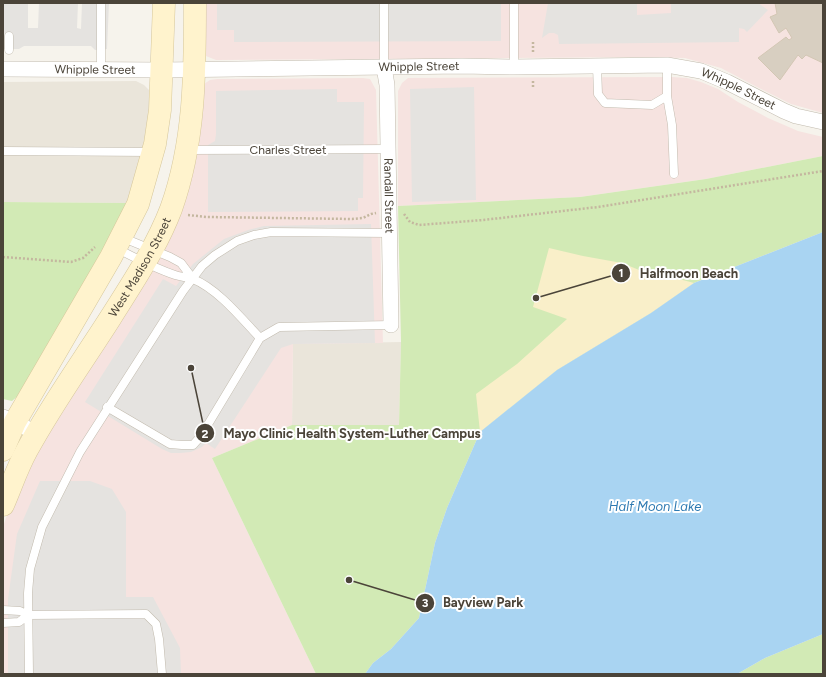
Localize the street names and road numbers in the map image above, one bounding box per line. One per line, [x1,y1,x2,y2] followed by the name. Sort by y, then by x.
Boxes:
[378,59,460,74] street label: Whipple Street
[54,62,136,77] street label: Whipple Street
[699,65,778,113] street label: Whipple Street
[250,143,327,157] street label: Charles Street
[381,158,396,234] street label: Randall Street
[106,215,174,320] street label: West Madison Street

